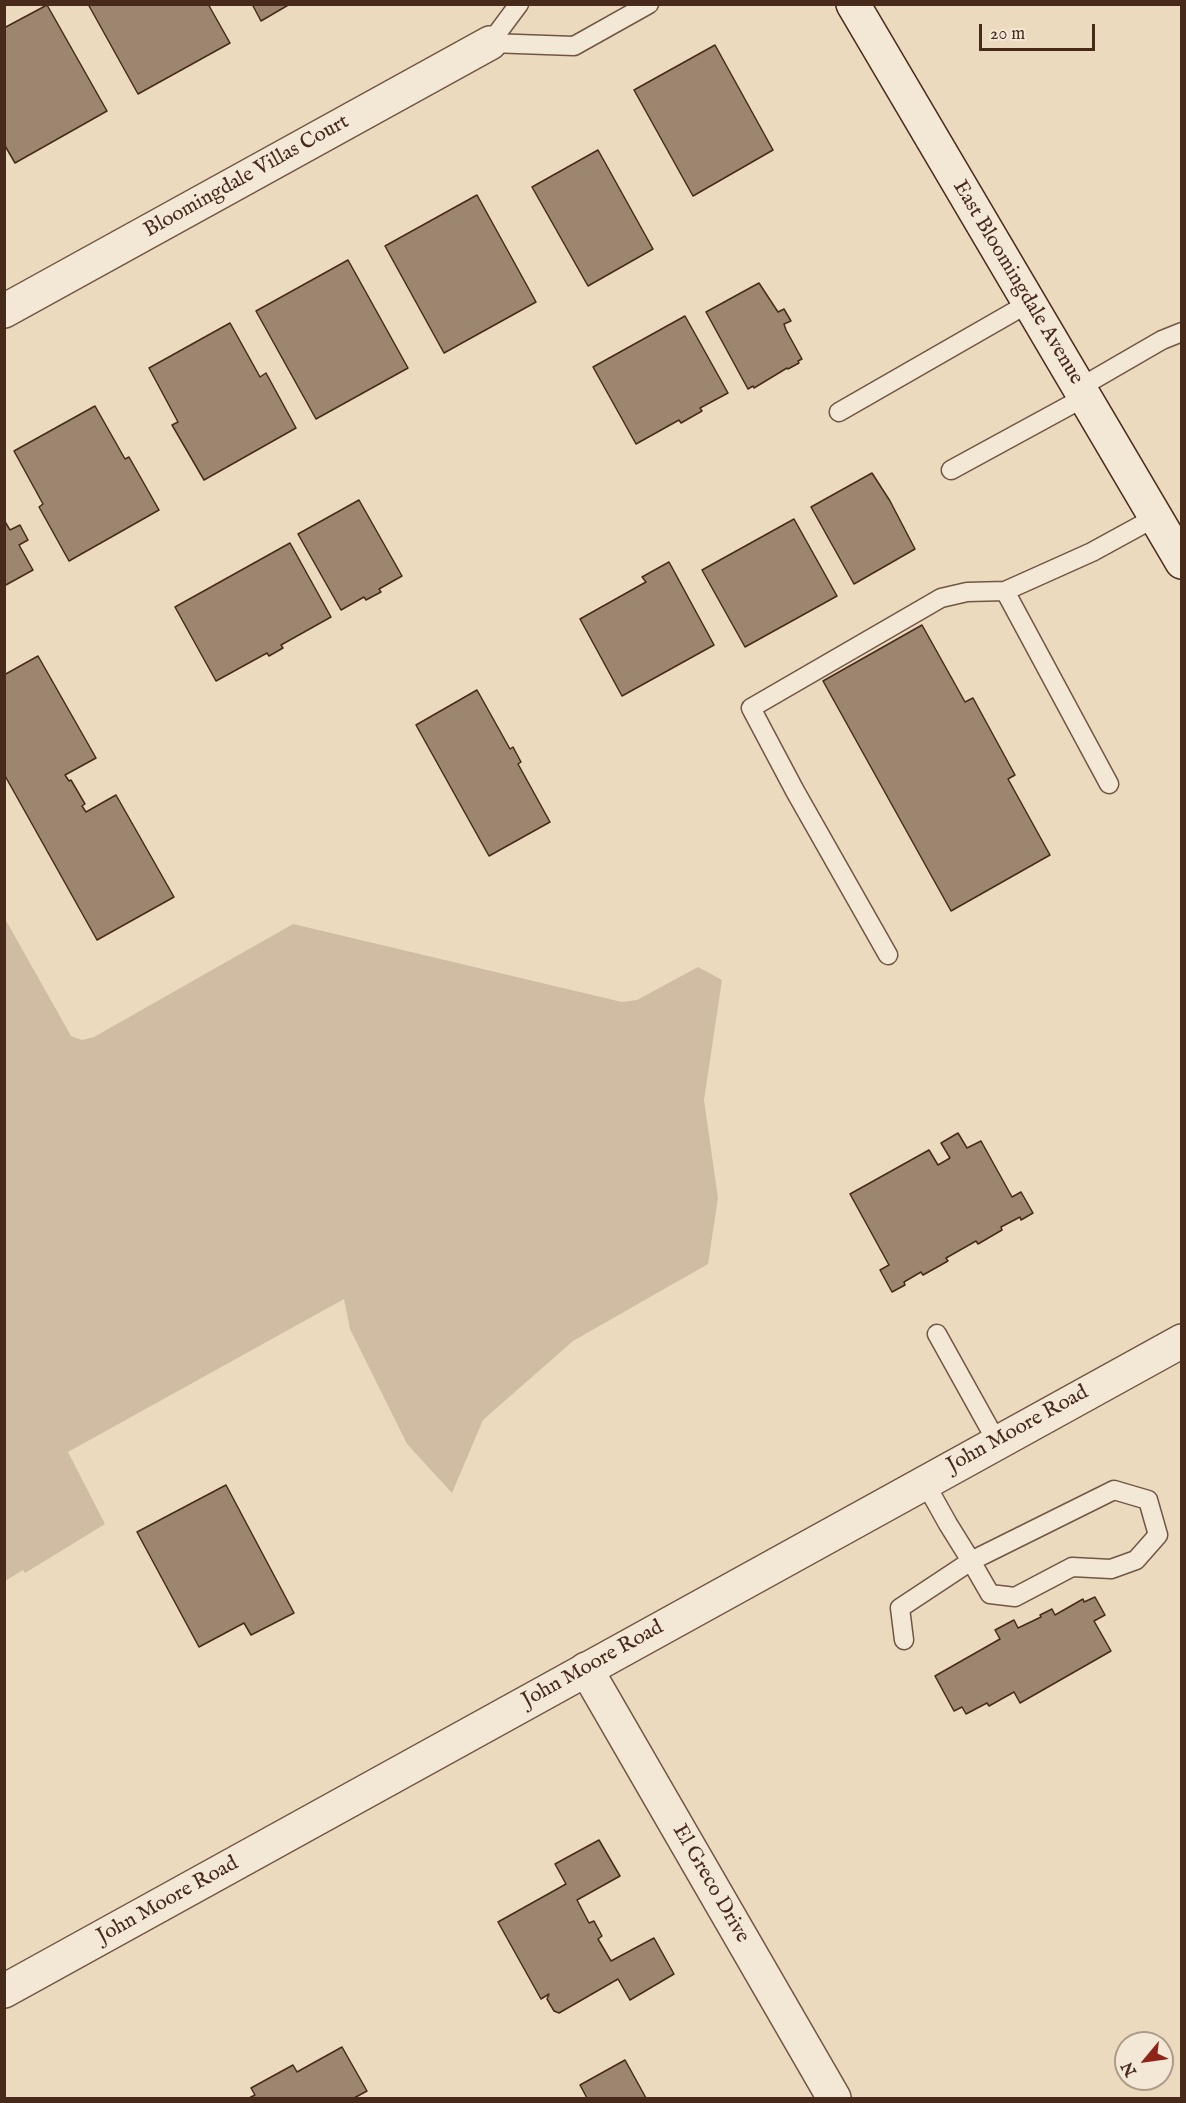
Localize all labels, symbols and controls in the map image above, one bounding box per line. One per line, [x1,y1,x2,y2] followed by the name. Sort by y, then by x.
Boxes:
[982,12,1098,50] scale bar
[990,23,1025,46] text: 20 m
[140,110,354,244] street label: Bloomingdale Villas Court
[946,176,1088,390] street label: East Bloomingdale Avenue
[943,1381,1093,1479] street label: John Moore Road
[518,1616,668,1714] street label: John Moore Road
[666,1820,754,1948] street label: El Greco Drive
[93,1852,243,1950] street label: John Moore Road
[1114,2031,1174,2091] north arrow
[1118,2058,1142,2080] text: N

